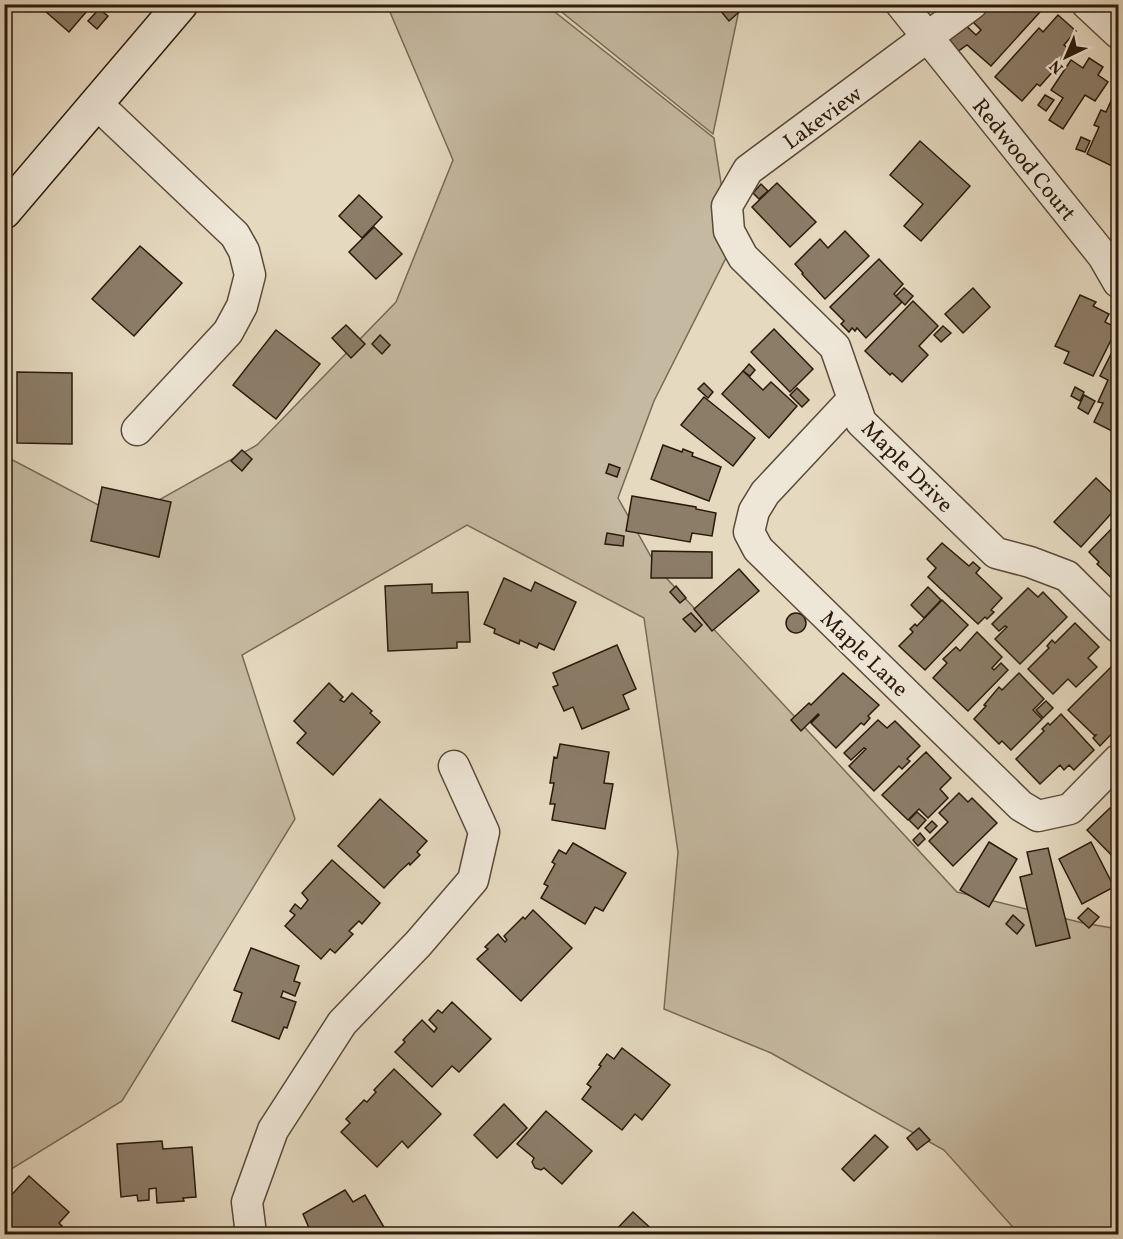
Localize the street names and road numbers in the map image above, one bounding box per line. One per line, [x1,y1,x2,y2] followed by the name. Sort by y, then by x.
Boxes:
[778,80,869,158] street label: Lakeview
[964,93,1082,229] street label: Redwood Court
[853,415,959,521] street label: Maple Drive
[812,605,914,705] street label: Maple Lane

